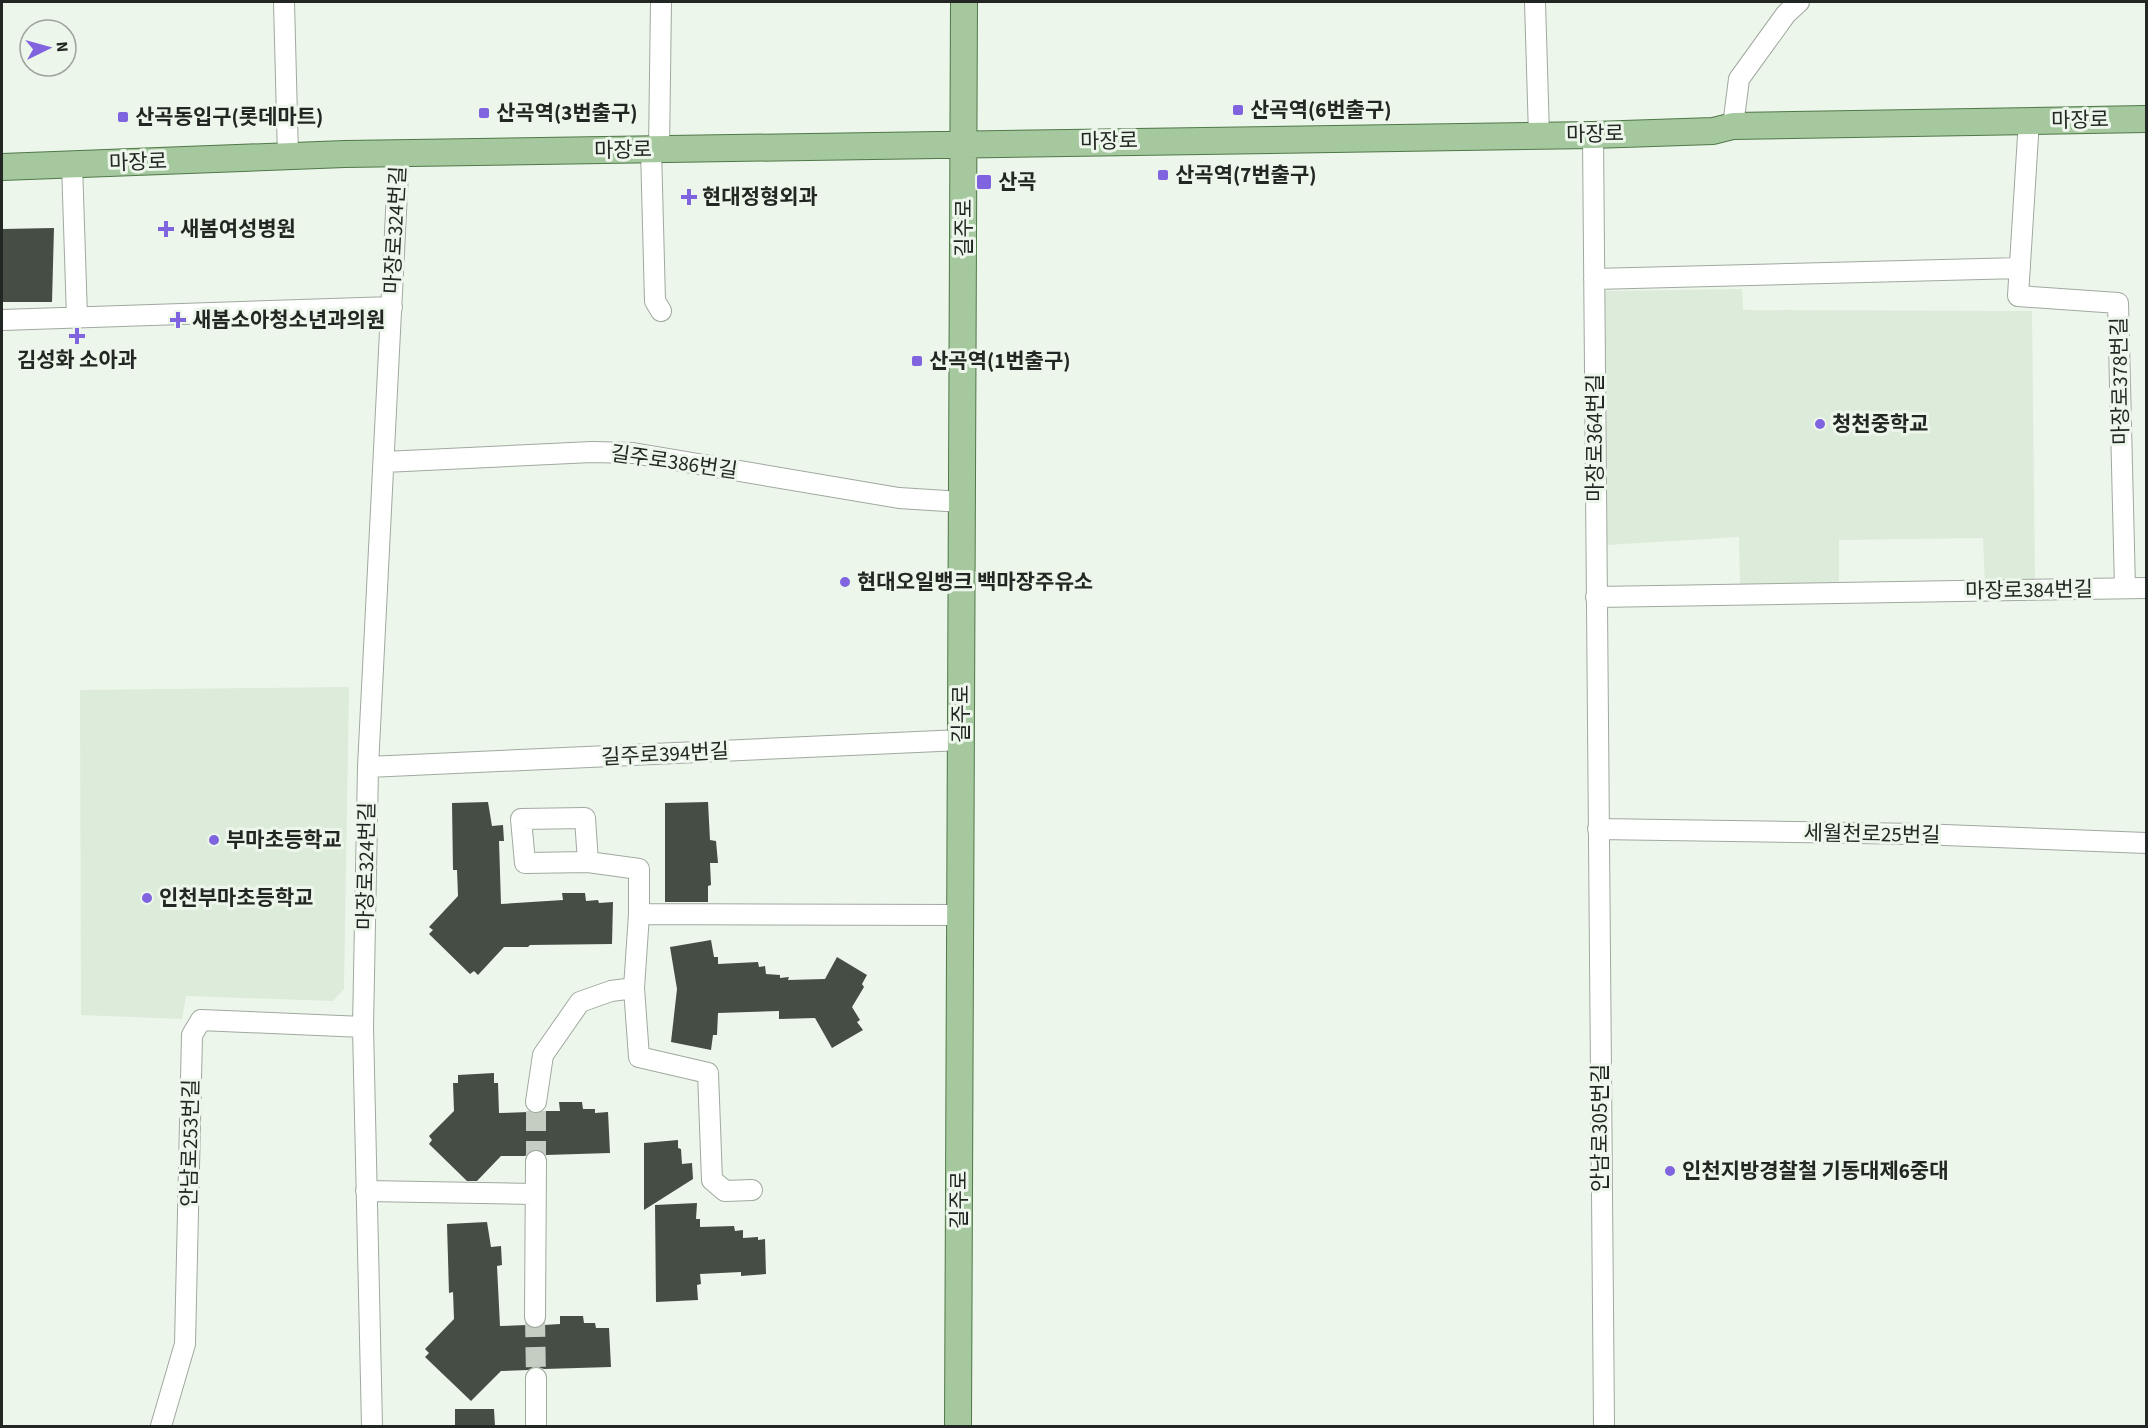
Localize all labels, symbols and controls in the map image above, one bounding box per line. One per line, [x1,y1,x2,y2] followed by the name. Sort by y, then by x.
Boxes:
[18,18,78,78] north arrow
[51,41,73,53] text: N
[1250,95,1391,125] place label: 산곡역(6번출구)
[496,98,637,128] place label: 산곡역(3번출구)
[135,102,323,132] place label: 산곡동입구(롯데마트)
[1231,103,1245,117] marker: 산곡역(6번출구)
[2051,104,2109,136] street label: 마장로
[477,106,491,120] marker: 산곡역(3번출구)
[116,110,130,124] marker: 산곡동입구(롯데마트)
[1566,118,1624,150] street label: 마장로
[1080,125,1138,157] street label: 마장로
[594,134,652,166] street label: 마장로
[109,146,167,178] street label: 마장로
[1175,160,1316,190] place label: 산곡역(7번출구)
[377,165,413,295] street label: 마장로324번길
[998,167,1037,197] place label: 산곡
[1156,168,1170,182] marker: 산곡역(7번출구)
[975,173,993,191] marker: 산곡
[702,182,818,212] place label: 현대정형외과
[680,188,698,206] marker: 현대정형외과
[949,199,979,257] street label: 길주로
[180,214,296,244] place label: 새봄여성병원
[157,220,175,238] marker: 새봄여성병원
[192,305,385,335] place label: 새봄소아청소년과의원
[169,311,187,329] marker: 새봄소아청소년과의원
[2104,317,2136,445] street label: 마장로378번길
[68,327,86,345] marker: 김성화 소아과
[17,345,137,375] place label: 김성화 소아과
[929,346,1070,376] place label: 산곡역(1번출구)
[910,354,924,368] marker: 산곡역(1번출구)
[1580,374,1610,502] street label: 마장로364번길
[1832,409,1929,439] place label: 청천중학교
[1813,417,1827,431] marker: 청천중학교
[609,438,739,486] street label: 길주로386번길
[857,567,1093,597] place label: 현대오일뱅크 백마장주유소
[1965,574,2093,606] street label: 마장로384번길
[838,575,852,589] marker: 현대오일뱅크 백마장주유소
[946,685,976,743] street label: 길주로
[600,736,730,772] street label: 길주로394번길
[350,802,382,930] street label: 마장로324번길
[1803,818,1941,850] street label: 세월천로25번길
[226,825,342,855] place label: 부마초등학교
[207,833,221,847] marker: 부마초등학교
[159,883,314,913] place label: 인천부마초등학교
[140,891,154,905] marker: 인천부마초등학교
[1585,1064,1615,1192] street label: 안남로305번길
[174,1079,206,1207] street label: 안남로253번길
[1682,1156,1948,1186] place label: 인천지방경찰철 기동대제6중대
[1663,1164,1677,1178] marker: 인천지방경찰철 기동대제6중대
[944,1171,974,1229] street label: 길주로

